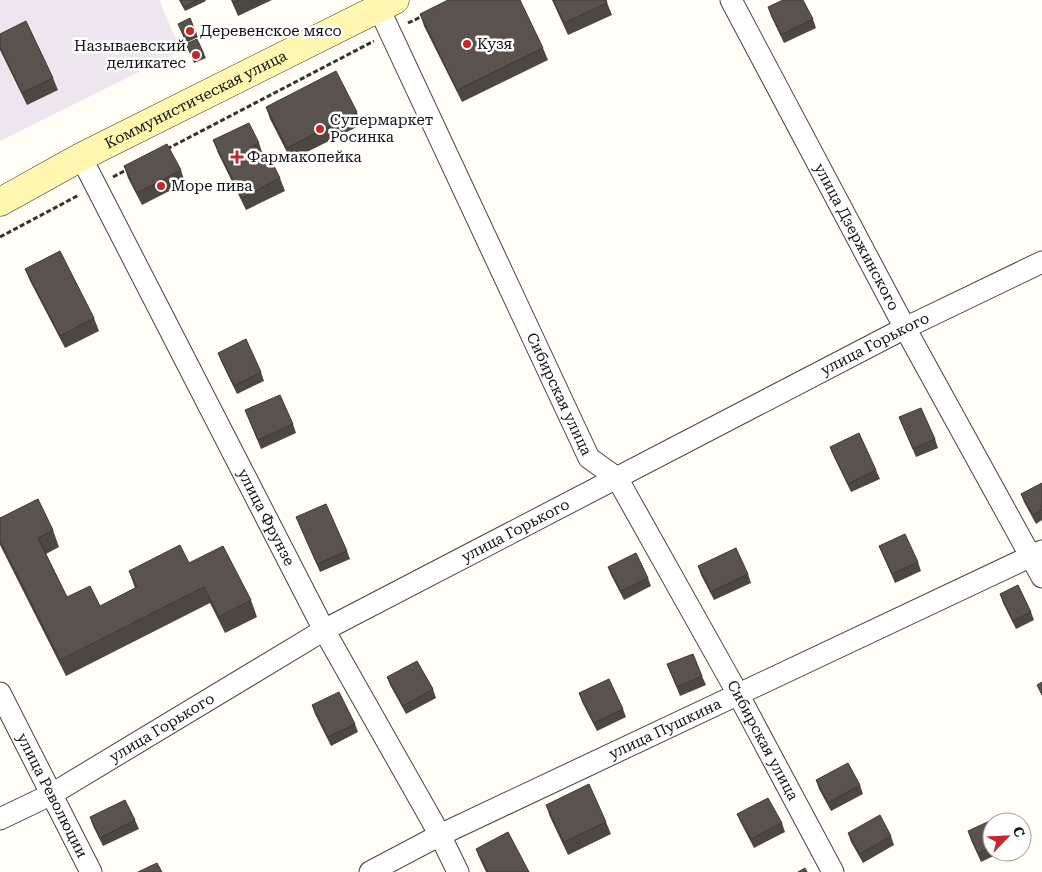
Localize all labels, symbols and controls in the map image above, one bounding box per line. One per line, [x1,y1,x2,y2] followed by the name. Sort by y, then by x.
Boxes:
[200,22,342,40] place label: Деревенское мясо
[184,25,196,37] marker: Деревенское мясо
[477,35,512,53] place label: Кузя
[74,37,186,72] place label: Называевский деликатес
[461,38,473,50] marker: Кузя
[102,47,290,153] street label: Коммунистическая улица
[190,49,202,61] marker: Называевский деликатес
[330,111,433,146] place label: Супермаркет Росинка
[314,123,326,135] marker: Супермаркет Росинка
[247,148,362,166] place label: Фармакопейка
[231,151,243,163] marker: Фармакопейка
[810,160,903,313] street label: улица Дзержинского
[171,177,252,195] place label: Море пива
[155,180,167,192] marker: Море пива
[818,309,932,379] street label: улица Горького
[523,330,596,458] street label: Сибирская улица
[234,466,299,569] street label: улица Фрунзе
[458,495,573,566] street label: улица Горького
[723,677,802,803] street label: Сибирская улица
[106,689,218,766] street label: улица Горького
[606,695,724,763] street label: улица Пушкина
[13,730,91,861] street label: улица Революции
[982,812,1032,862] north arrow
[1010,824,1028,840] text: С

